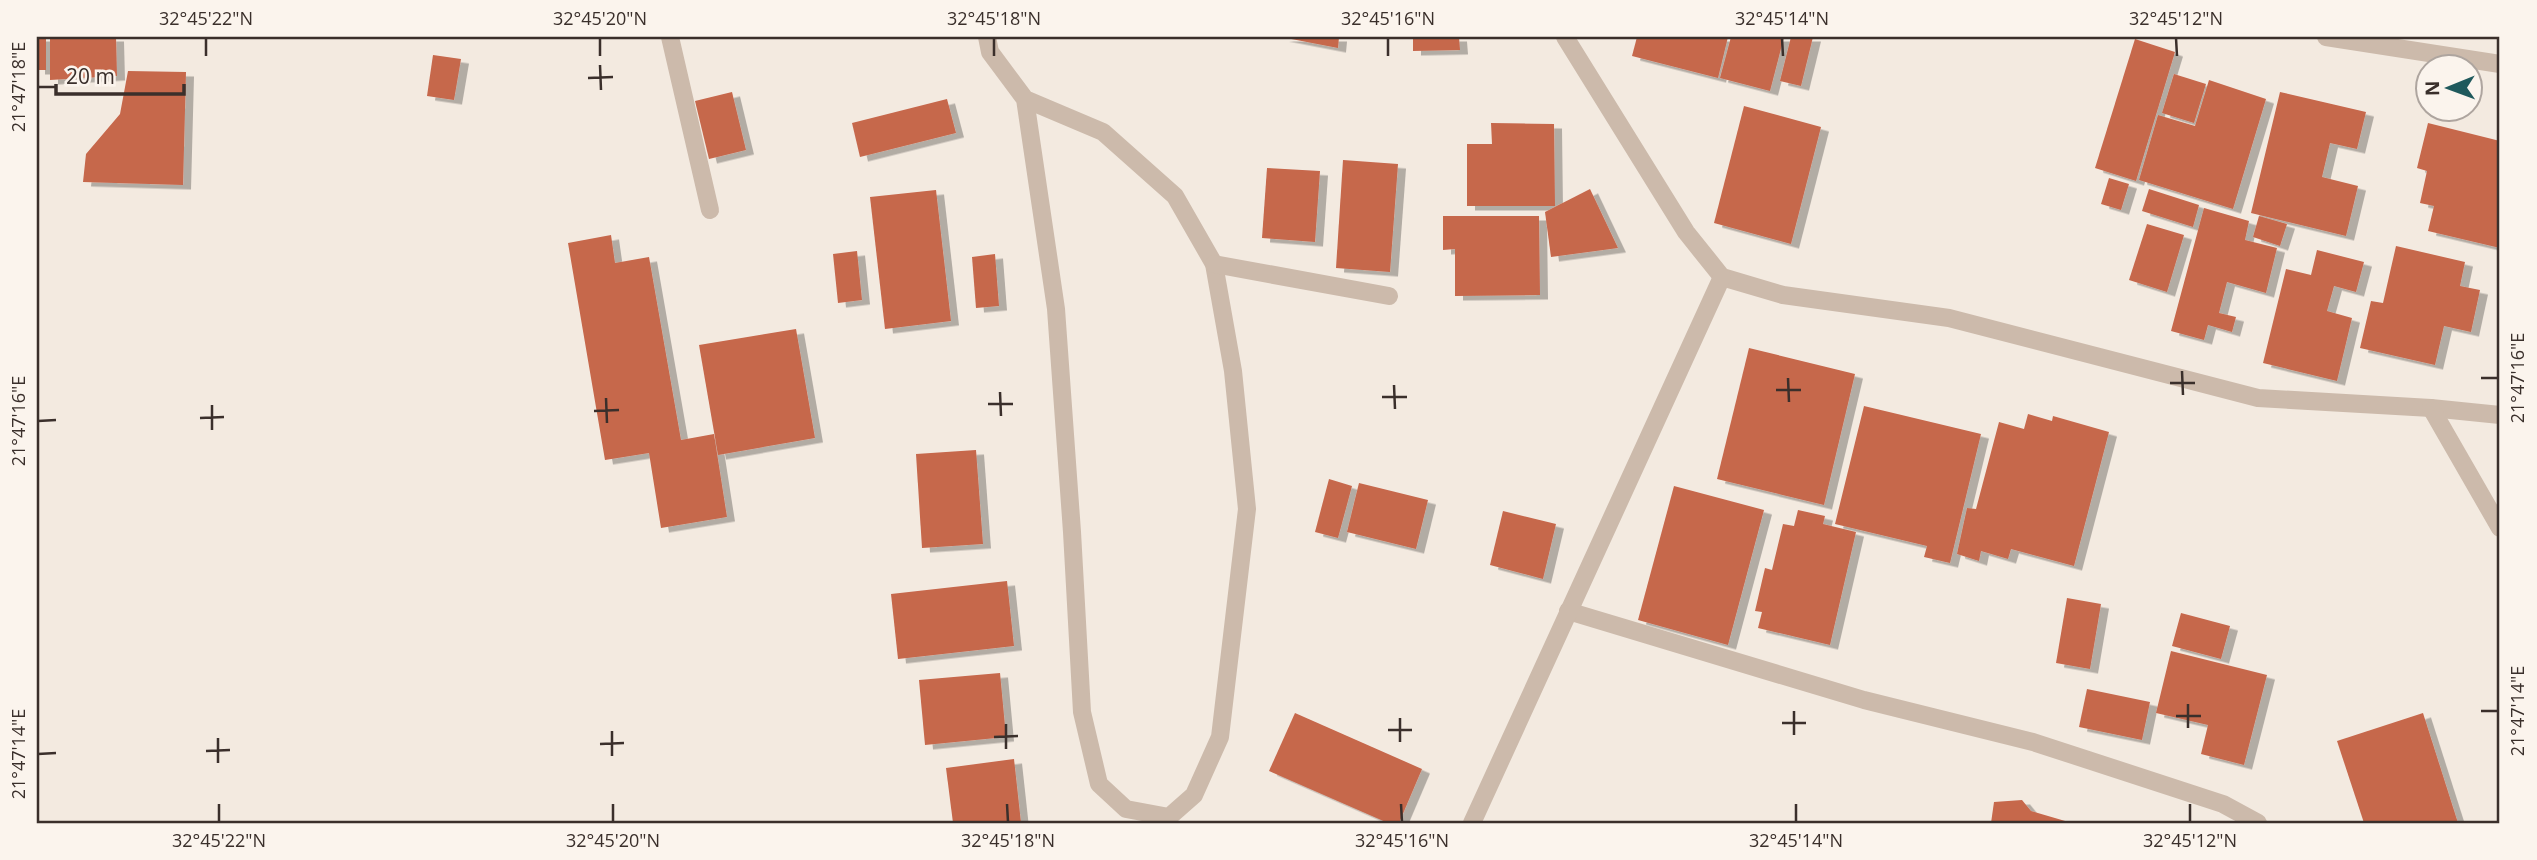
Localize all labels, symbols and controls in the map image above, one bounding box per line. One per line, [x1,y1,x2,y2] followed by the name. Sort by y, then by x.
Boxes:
[159,6,253,30] text: 32°45'22"N
[553,6,647,30] text: 32°45'20"N
[947,6,1041,30] text: 32°45'18"N
[1341,6,1435,30] text: 32°45'16"N
[1735,6,1829,30] text: 32°45'14"N
[2129,6,2223,30] text: 32°45'12"N
[6,42,30,132] text: 21°47'18"E
[56,52,184,96] scale bar
[2414,52,2484,122] north arrow
[66,62,115,90] text: 20 m
[2419,80,2445,96] text: N
[2505,333,2529,423] text: 21°47'16"E
[6,376,30,466] text: 21°47'16"E
[2505,666,2529,756] text: 21°47'14"E
[6,709,30,799] text: 21°47'14"E
[172,828,266,852] text: 32°45'22"N
[566,828,660,852] text: 32°45'20"N
[961,828,1055,852] text: 32°45'18"N
[1355,828,1449,852] text: 32°45'16"N
[1749,828,1843,852] text: 32°45'14"N
[2143,828,2237,852] text: 32°45'12"N

